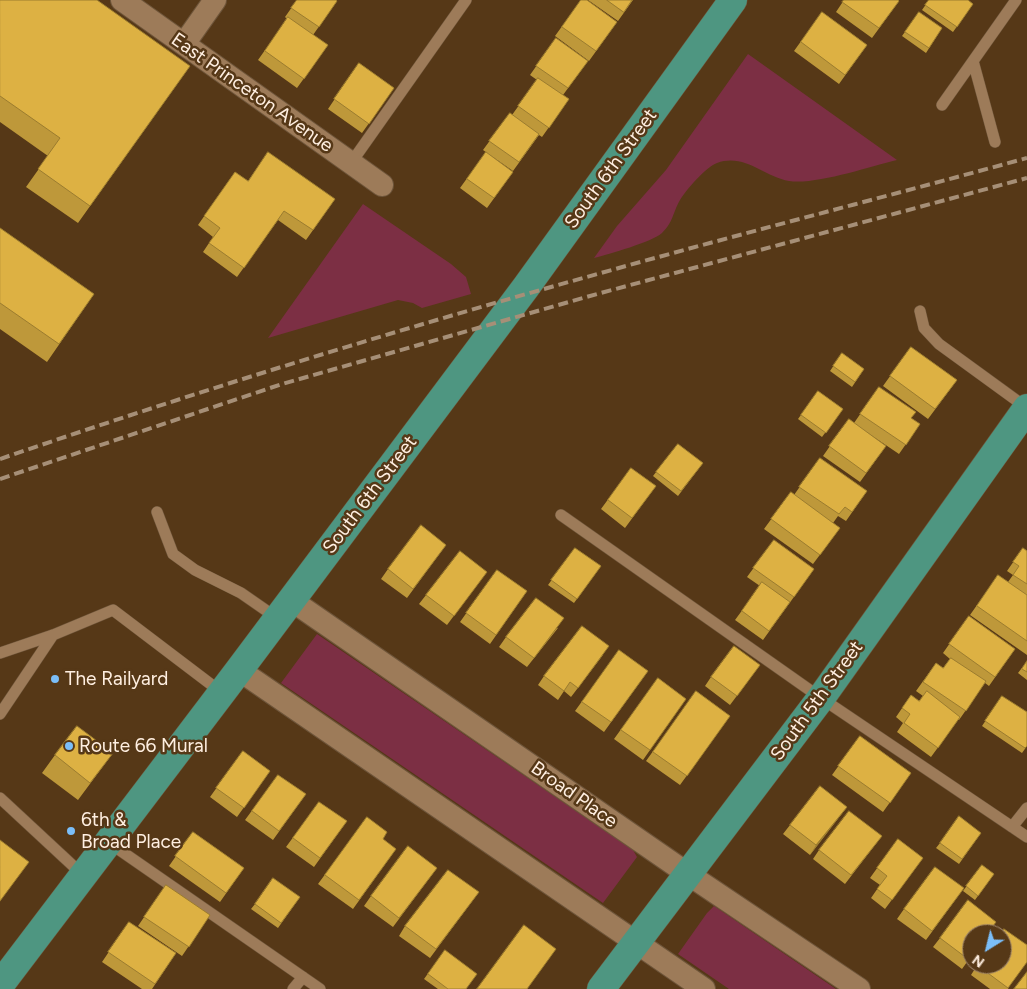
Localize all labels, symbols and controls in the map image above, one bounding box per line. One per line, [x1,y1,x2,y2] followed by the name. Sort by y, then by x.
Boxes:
[167,28,337,158] street label: East Princeton Avenue
[560,105,662,233] street label: South 6th Street
[318,431,422,559] street label: South 6th Street
[766,637,868,765] street label: South 5th Street
[65,668,168,690] place label: The Railyard
[49,673,61,685] marker: The Railyard
[79,735,208,757] place label: Route 66 Mural
[63,740,75,752] marker: Route 66 Mural
[526,757,622,833] street label: Broad Place
[81,809,181,853] place label: 6th & Broad Place
[65,825,77,837] marker: 6th & Broad Place
[962,924,1012,974] north arrow
[969,951,988,971] text: N

